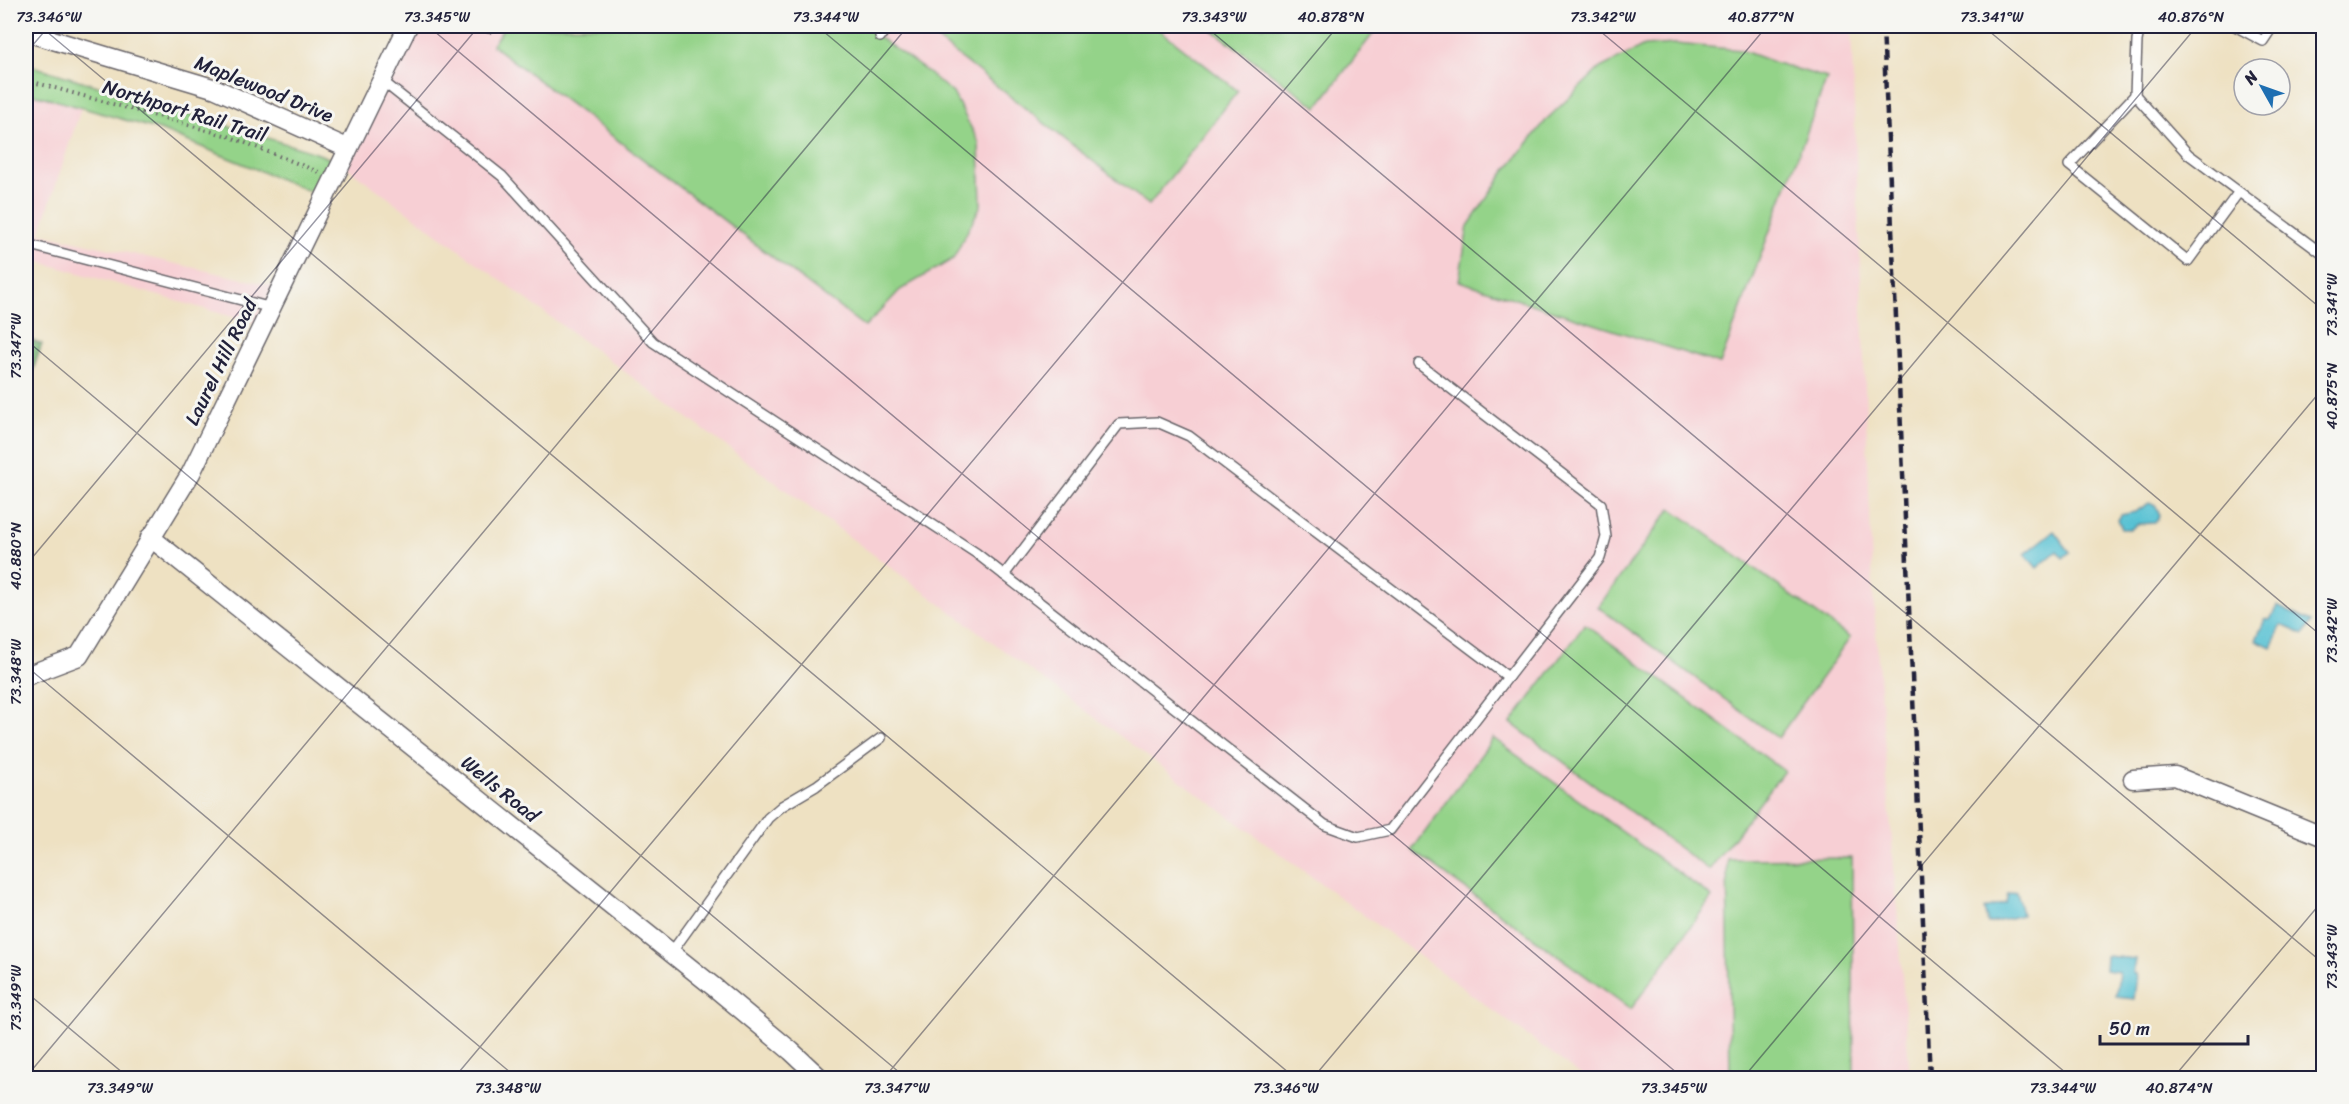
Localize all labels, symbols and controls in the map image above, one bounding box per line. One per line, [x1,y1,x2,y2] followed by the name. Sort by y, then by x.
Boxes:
[16,4,82,30] text: 73.346°W
[404,4,470,30] text: 73.345°W
[793,4,860,30] text: 73.344°W
[1181,4,1247,30] text: 73.343°W
[1298,4,1365,30] text: 40.878°N
[1570,4,1636,30] text: 73.342°W
[1728,4,1795,30] text: 40.877°N
[1960,4,2024,30] text: 73.341°W
[2158,4,2225,30] text: 40.876°N
[189,45,339,133] street label: Maplewood Drive
[2232,57,2292,117] north arrow
[2236,63,2266,92] text: N
[98,69,272,153] street label: Northport Rail Trail
[2319,273,2345,337] text: 73.341°W
[175,291,268,432] street label: Laurel Hill Road
[3,313,29,379] text: 73.347°W
[2319,362,2345,429] text: 40.875°N
[3,522,29,590] text: 40.880°N
[2319,598,2345,664] text: 73.342°W
[3,639,29,705] text: 73.348°W
[453,746,548,833] street label: Wells Road
[2319,924,2345,990] text: 73.343°W
[3,964,29,1031] text: 73.349°W
[2100,1008,2248,1046] scale bar
[2109,1013,2150,1045] text: 50 m
[87,1075,154,1101] text: 73.349°W
[475,1075,541,1101] text: 73.348°W
[864,1075,930,1101] text: 73.347°W
[1253,1075,1319,1101] text: 73.346°W
[1641,1075,1707,1101] text: 73.345°W
[2030,1075,2097,1101] text: 73.344°W
[2145,1075,2213,1101] text: 40.874°N

